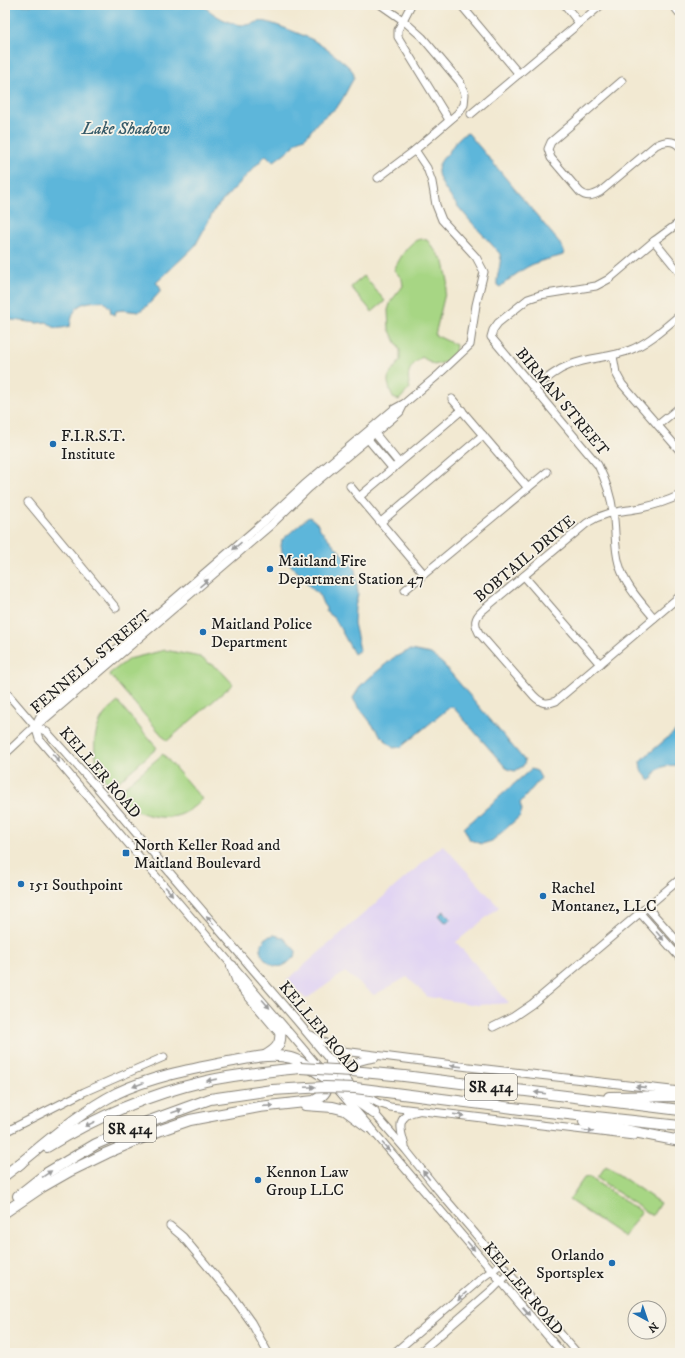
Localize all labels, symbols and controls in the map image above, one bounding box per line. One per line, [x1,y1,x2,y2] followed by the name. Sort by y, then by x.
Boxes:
[81,118,170,140] water label: Lake Shadow
[511,344,613,460] street label: BIRMAN STREET
[61,426,125,464] place label: F.I.R.S.T. Institute
[48,439,58,449] marker: F.I.R.S.T. Institute
[470,511,579,607] street label: BOBTAIL DRIVE
[232,541,242,550] one-way arrow
[278,551,424,589] place label: Maitland Fire Department Station 47
[265,564,275,574] marker: Maitland Fire Department Station 47
[199,579,208,588] one-way arrow
[26,606,155,718] street label: FENNELL STREET
[211,614,312,652] place label: Maitland Police Department
[198,627,208,637] marker: Maitland Police Department
[55,723,146,823] street label: KELLER ROAD
[51,753,60,763] one-way arrow
[134,835,280,873] place label: North Keller Road and Maitland Boulevard
[121,848,131,858] marker: North Keller Road and Maitland Boulevard
[29,875,123,895] place label: 151 Southpoint
[551,878,657,916] place label: Rachel Montanez, LLC
[16,879,26,889] marker: 151 Southpoint
[165,886,174,897] one-way arrow
[538,891,548,901] marker: Rachel Montanez, LLC
[206,914,215,925] one-way arrow
[655,930,664,941] one-way arrow
[275,977,364,1078] street label: KELLER ROAD
[261,999,270,1010] one-way arrow
[450,1063,463,1069] one-way arrow
[465,1074,517,1100] road number: SR 414
[206,1077,218,1083] one-way arrow
[132,1083,144,1089] one-way arrow
[304,1084,316,1091] one-way arrow
[635,1084,647,1090] one-way arrow
[534,1090,546,1096] one-way arrow
[262,1103,274,1110] one-way arrow
[171,1108,183,1114] one-way arrow
[453,1112,465,1118] one-way arrow
[104,1116,156,1142] road number: SR 414
[84,1121,96,1127] one-way arrow
[582,1128,594,1134] one-way arrow
[381,1142,390,1153] one-way arrow
[266,1162,349,1200] place label: Kennon Law Group LLC
[42,1170,52,1178] one-way arrow
[422,1170,431,1181] one-way arrow
[253,1175,263,1185] marker: Kennon Law Group LLC
[479,1238,568,1339] street label: KELLER ROAD
[466,1241,475,1251] one-way arrow
[536,1245,604,1283] place label: Orlando Sportsplex
[607,1258,617,1268] marker: Orlando Sportsplex
[456,1291,467,1300] one-way arrow
[627,1300,667,1340] north arrow
[522,1306,531,1316] one-way arrow
[645,1319,661,1335] text: N

